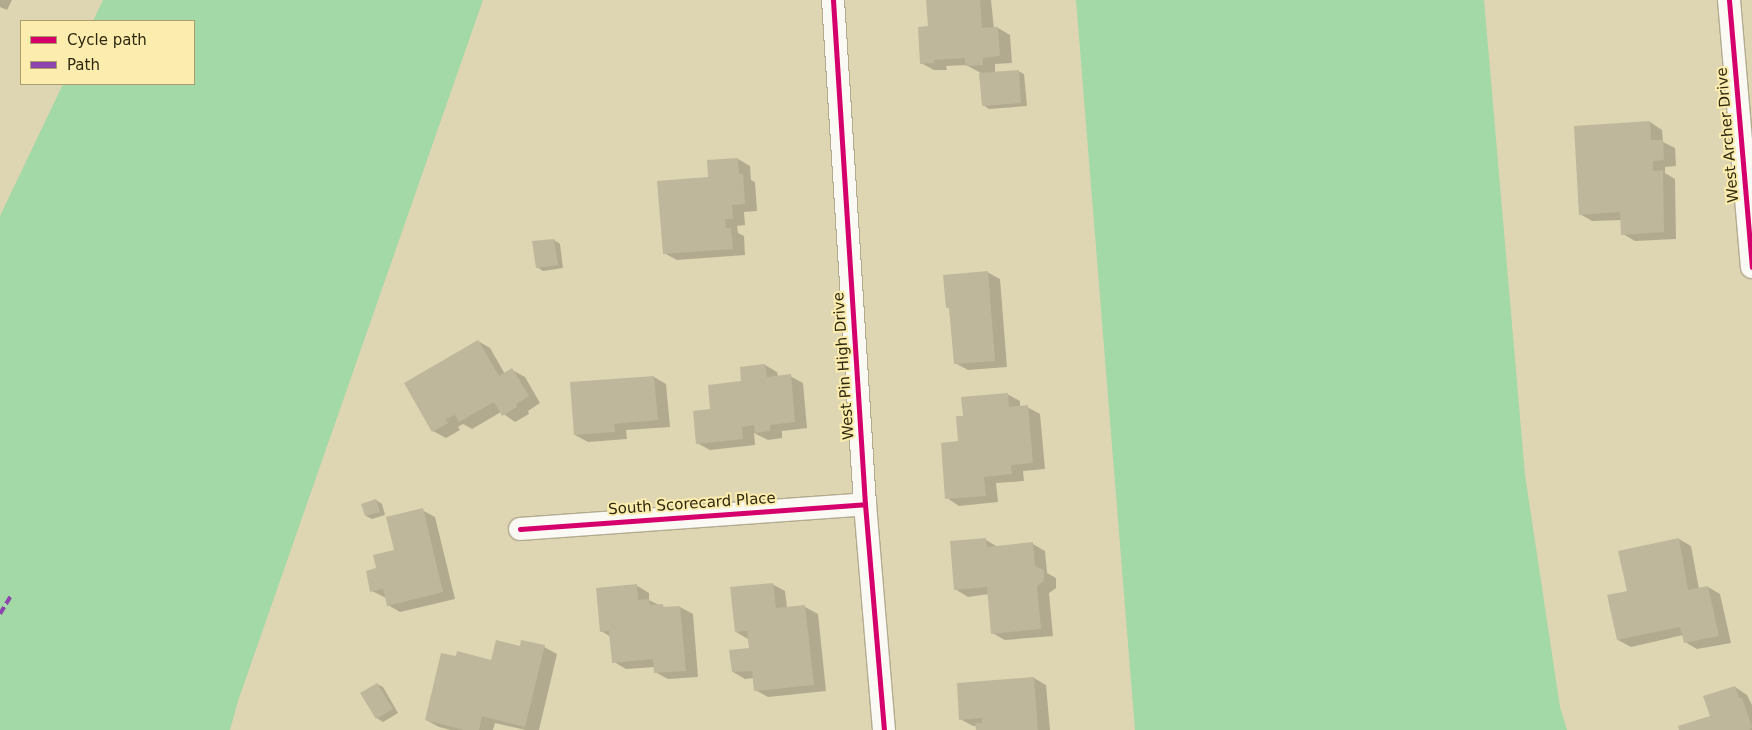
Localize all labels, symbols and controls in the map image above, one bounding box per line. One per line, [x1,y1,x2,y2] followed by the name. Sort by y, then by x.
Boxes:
[20,20,195,85] legend
[67,31,147,49] text: Cycle path
[67,56,100,74] text: Path
[1713,67,1743,203] street label: West Archer Drive
[830,292,858,440] street label: West Pin High Drive
[608,489,776,519] street label: South Scorecard Place

